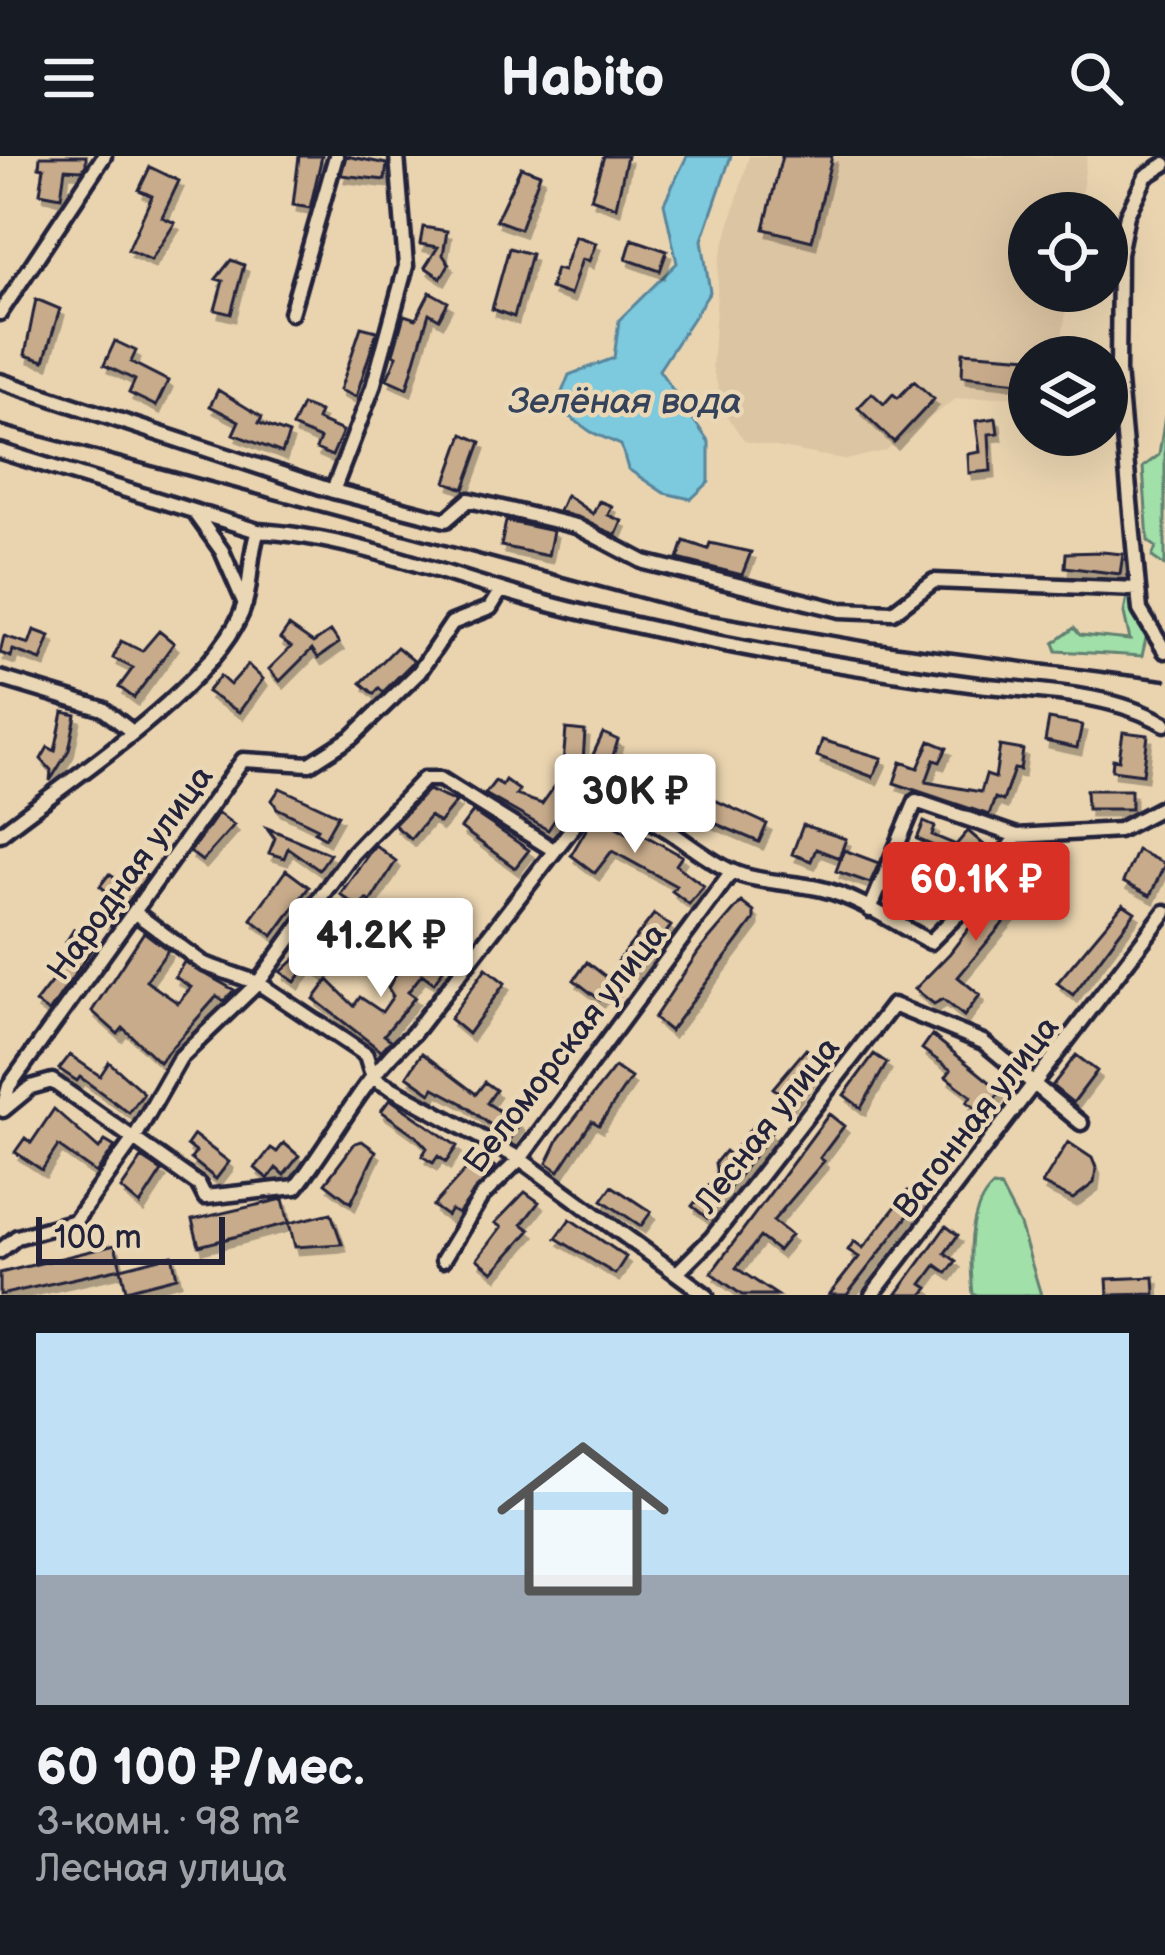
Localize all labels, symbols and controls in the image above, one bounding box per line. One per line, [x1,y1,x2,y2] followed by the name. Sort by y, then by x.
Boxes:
[36,45,102,111] icon: menu
[1063,45,1129,111] icon: search
[501,46,664,111] text: Habito
[1008,192,1128,456] map controls
[1008,192,1128,312] button: locate
[1008,336,1128,456] button: layers
[508,381,742,424] water label: Зелёная вода
[551,754,719,856] pin: 30K ₽
[39,758,222,988] street label: Народная улица
[582,769,688,816] text: 30K ₽
[865,842,1087,944] pin: 60.1K ₽
[910,857,1042,904] text: 60.1K ₽
[270,898,492,1000] pin: 41.2K ₽
[316,913,446,960] text: 41.2K ₽
[456,915,676,1181] street label: Беломорская улица
[885,1008,1068,1226] street label: Вагонная улица
[686,1029,849,1222] street label: Лесная улица
[36,1211,225,1264] scale bar
[54,1218,142,1258] text: 100 m
[475,1411,691,1627] icon: home
[36,1738,365,1799] text: 60 100 ₽/мес.
[36,1799,300,1846] text: 3-комн. · 98 m²
[36,1846,287,1893] text: Лесная улица

